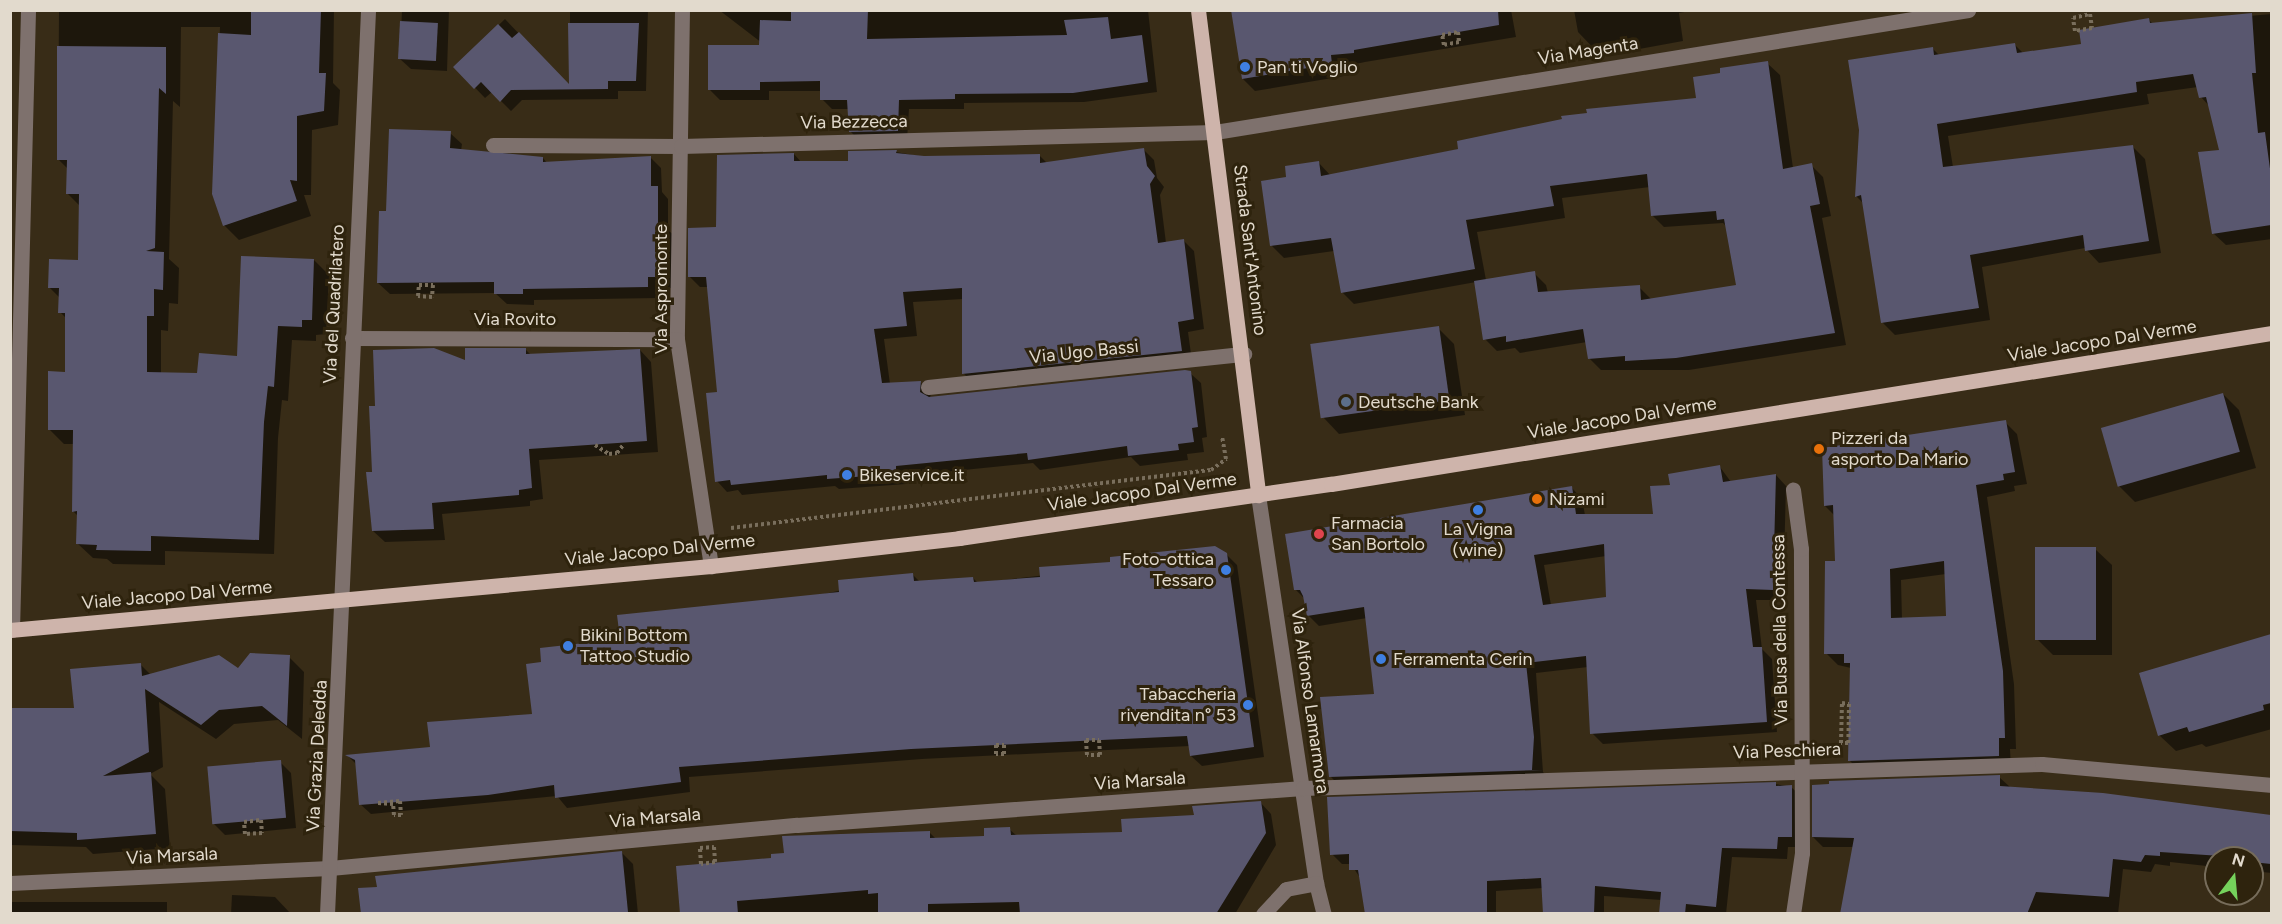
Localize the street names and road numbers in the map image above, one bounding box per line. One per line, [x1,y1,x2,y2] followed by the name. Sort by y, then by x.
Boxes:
[1536,32,1640,70] street label: Via Magenta
[800,110,908,134] street label: Via Bezzecca
[1229,163,1271,337] street label: Strada Sant'Antonino
[319,224,349,384] street label: Via del Quadrilatero
[650,224,672,354] street label: Via Aspromonte
[474,308,556,330] street label: Via Rovito
[2006,315,2198,367] street label: Viale Jacopo Dal Verme
[1028,336,1140,368] street label: Via Ugo Bassi
[1526,392,1718,444] street label: Viale Jacopo Dal Verme
[1046,468,1238,516] street label: Viale Jacopo Dal Verme
[564,529,756,571] street label: Viale Jacopo Dal Verme
[1768,534,1792,726] street label: Via Busa della Contessa
[81,576,273,614] street label: Viale Jacopo Dal Verme
[1286,607,1334,795] street label: Via Alfonso Lamarmora
[302,679,332,833] street label: Via Grazia Deledda
[1733,738,1841,764] street label: Via Peschiera
[1094,767,1186,795] street label: Via Marsala
[608,803,702,833] street label: Via Marsala
[126,843,218,869] street label: Via Marsala

